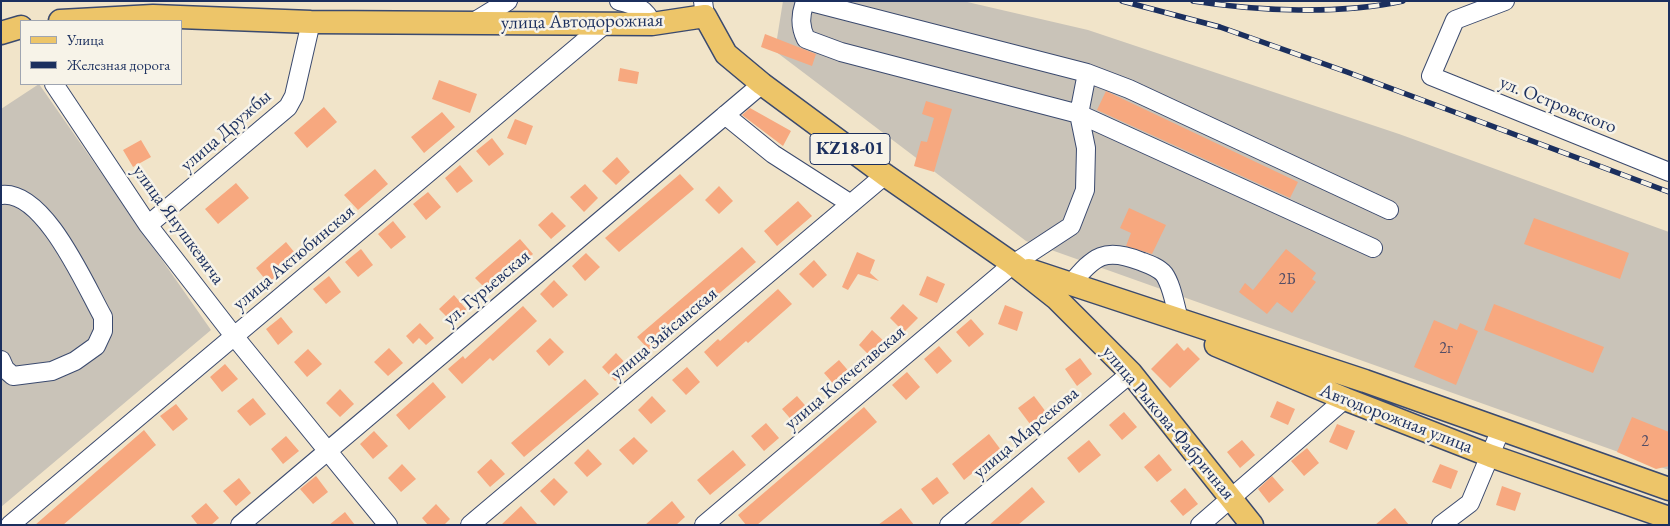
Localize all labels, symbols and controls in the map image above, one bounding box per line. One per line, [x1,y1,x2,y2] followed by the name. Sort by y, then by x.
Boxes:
[501,9,663,35] street label: улица Автодорожная
[20,20,182,85] legend
[67,30,104,49] text: Улица
[67,55,170,74] text: Железная дорога
[1496,71,1620,139] street label: ул. Островского
[176,85,276,177] street label: улица Дружбы
[810,134,890,164] road number: KZ18-01
[127,161,229,289] street label: улица Янушкевича
[228,200,360,316] street label: улица Актюбинская
[439,245,535,331] street label: ул. Гурьевская
[1278,270,1296,290] house number: 2Б
[606,283,722,385] street label: улица Зайсанская
[780,321,910,435] street label: улица Кокчетавская
[1439,339,1453,359] house number: 2г
[1097,341,1239,505] street label: улица Рыкова-Фабричная
[1316,379,1476,459] street label: Автодорожная улица
[969,382,1083,484] street label: улица Марсекова
[1641,432,1649,452] house number: 2

